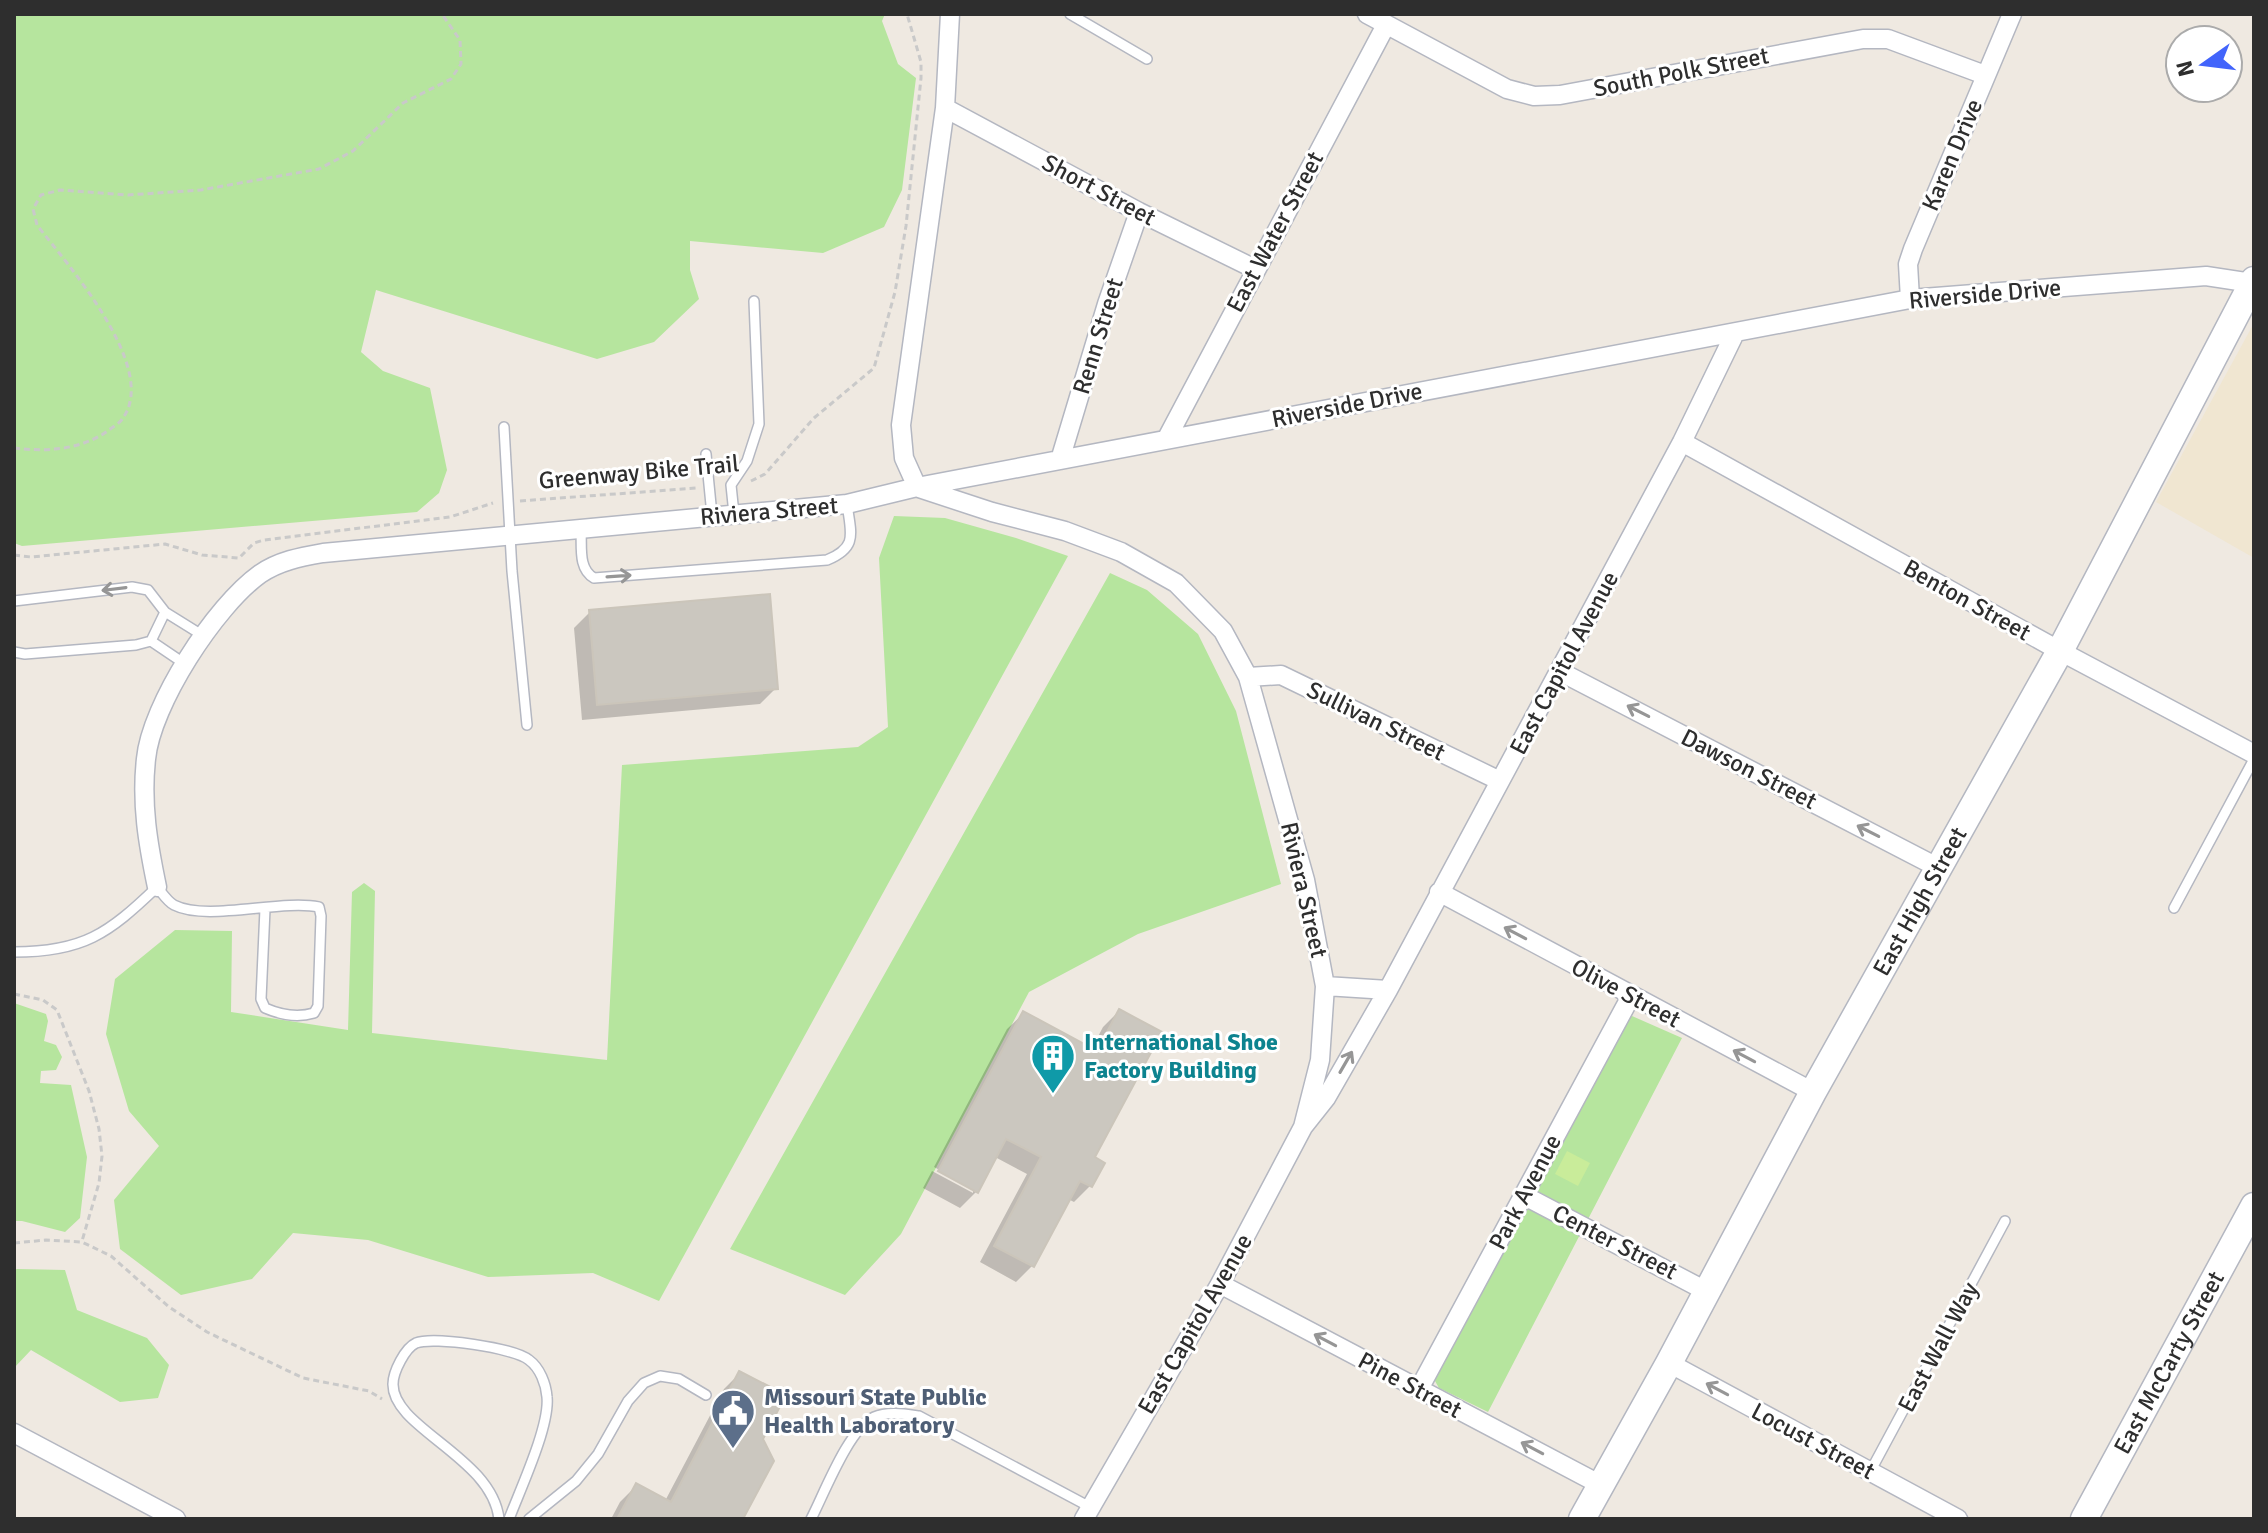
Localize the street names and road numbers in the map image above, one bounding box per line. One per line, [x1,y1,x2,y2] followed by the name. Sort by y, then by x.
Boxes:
[1591,40,1771,104] street label: South Polk Street
[1915,94,1989,216] street label: Karen Drive
[1220,146,1330,318] street label: East Water Street
[1037,148,1161,232] street label: Short Street
[1908,272,2062,316] street label: Riverside Drive
[1066,274,1130,398] street label: Renn Street
[1269,376,1425,434] street label: Riverside Drive
[538,448,740,496] street label: Greenway Bike Trail
[699,490,839,532] street label: Riviera Street
[1898,553,2036,647] street label: Benton Street
[1503,566,1625,760] street label: East Capitol Avenue
[1302,675,1450,767] street label: Sullivan Street
[1676,722,1822,816] street label: Dawson Street
[1274,819,1334,961] street label: Riviera Street
[1866,822,1973,981] street label: East High Street
[1566,952,1686,1034] street label: Olive Street
[1482,1129,1568,1255] street label: Park Avenue
[1547,1198,1683,1286] street label: Center Street
[1131,1228,1259,1420] street label: East Capitol Avenue
[2107,1266,2231,1459] street label: East McCarty Street
[1891,1277,1985,1417] street label: East Wall Way
[1353,1345,1467,1425] street label: Pine Street
[1746,1396,1880,1486] street label: Locust Street

